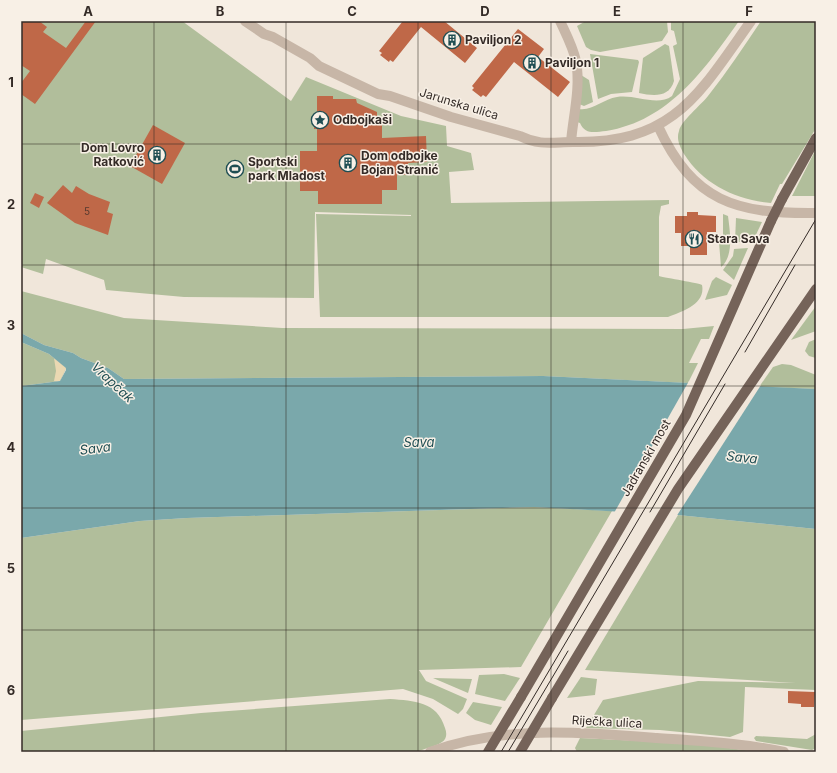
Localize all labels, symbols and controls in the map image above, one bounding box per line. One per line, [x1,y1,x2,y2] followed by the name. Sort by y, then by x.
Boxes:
[83,3,93,19] text: A
[216,3,225,19] text: B
[347,3,357,19] text: C
[480,3,490,19] text: D
[613,3,621,19] text: E
[745,3,753,19] text: F
[442,30,462,50] building icon: Paviljon 2
[465,32,522,47] place label: Paviljon 2
[522,53,542,73] building icon: Paviljon 1
[545,55,599,70] place label: Paviljon 1
[8,74,14,90] text: 1
[418,84,501,123] street label: Jarunska ulica
[310,110,330,130] place icon: Odbojkaši
[333,112,392,127] place label: Odbojkaši
[81,140,144,169] place label: Dom Lovro Ratković
[147,145,167,165] building icon: Dom Lovro Ratković
[361,148,439,177] place label: Dom odbojke Bojan Stranić
[338,153,358,173] building icon: Dom odbojke Bojan Stranić
[248,154,326,183] place label: Sportski park Mladost
[225,159,245,179] sports icon: Sportski park Mladost
[7,196,15,212] text: 2
[84,205,90,217] house number: 5
[684,229,704,249] restaurant icon: Stara Sava
[707,231,770,246] place label: Stara Sava
[7,317,15,333] text: 3
[88,358,138,406] water label: Vrapčak
[617,417,674,499] street label: Jadranski most
[403,434,435,450] water label: Sava
[79,438,111,458] water label: Sava
[7,439,16,455] text: 4
[726,447,758,467] water label: Sava
[7,560,15,576] text: 5
[7,682,15,698] text: 6
[571,712,643,731] street label: Riječka ulica

